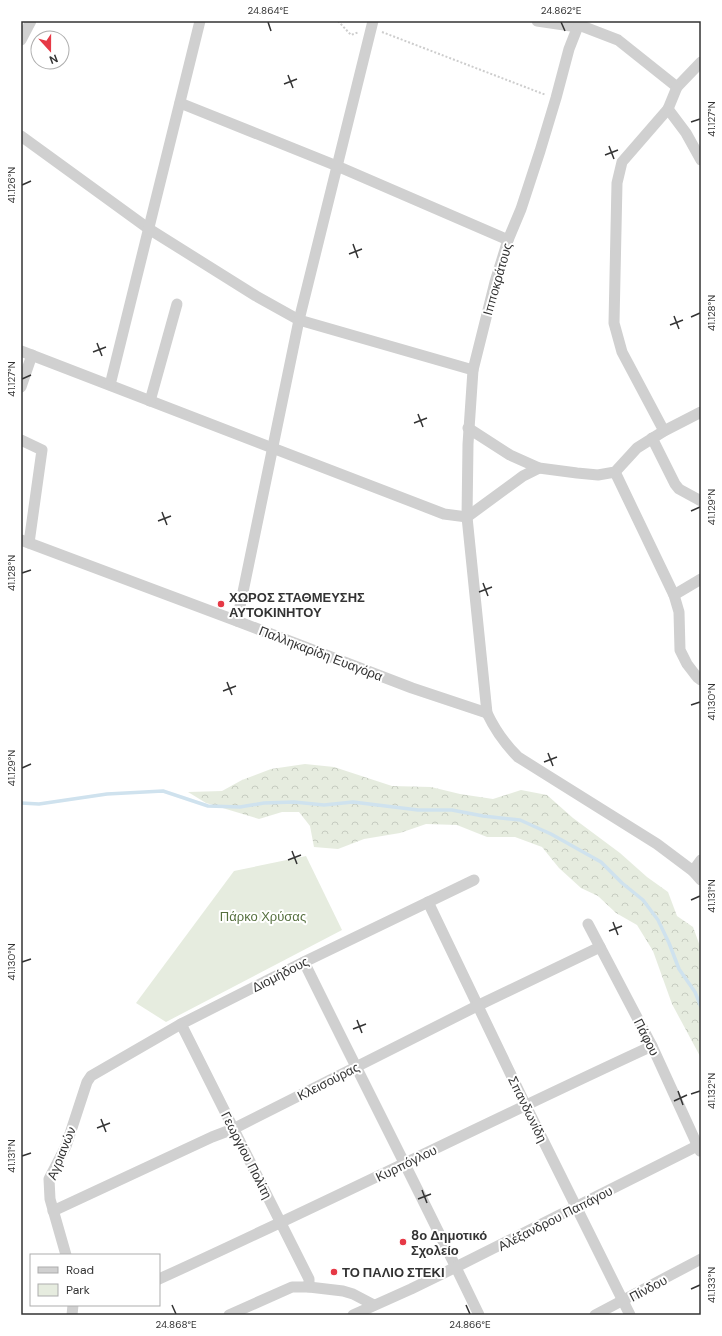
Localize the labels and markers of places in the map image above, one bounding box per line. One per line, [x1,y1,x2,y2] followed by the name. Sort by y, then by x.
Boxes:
[229,589,365,621] place label: ΧΩΡΟΣ ΣΤΑΘΜΕΥΣΗΣ ΑΥΤΟΚΙΝΗΤΟΥ
[216,599,226,609] marker: ΧΩΡΟΣ ΣΤΑΘΜΕΥΣΗΣ ΑΥΤΟΚΙΝΗΤΟΥ
[411,1227,487,1259] place label: 8ο Δημοτικό Σχολείο
[398,1237,408,1247] marker: 8ο Δημοτικό Σχολείο
[342,1264,445,1281] place label: ΤΟ ΠΑΛΙΟ ΣΤΕΚΙ
[329,1267,339,1277] marker: ΤΟ ΠΑΛΙΟ ΣΤΕΚΙ

